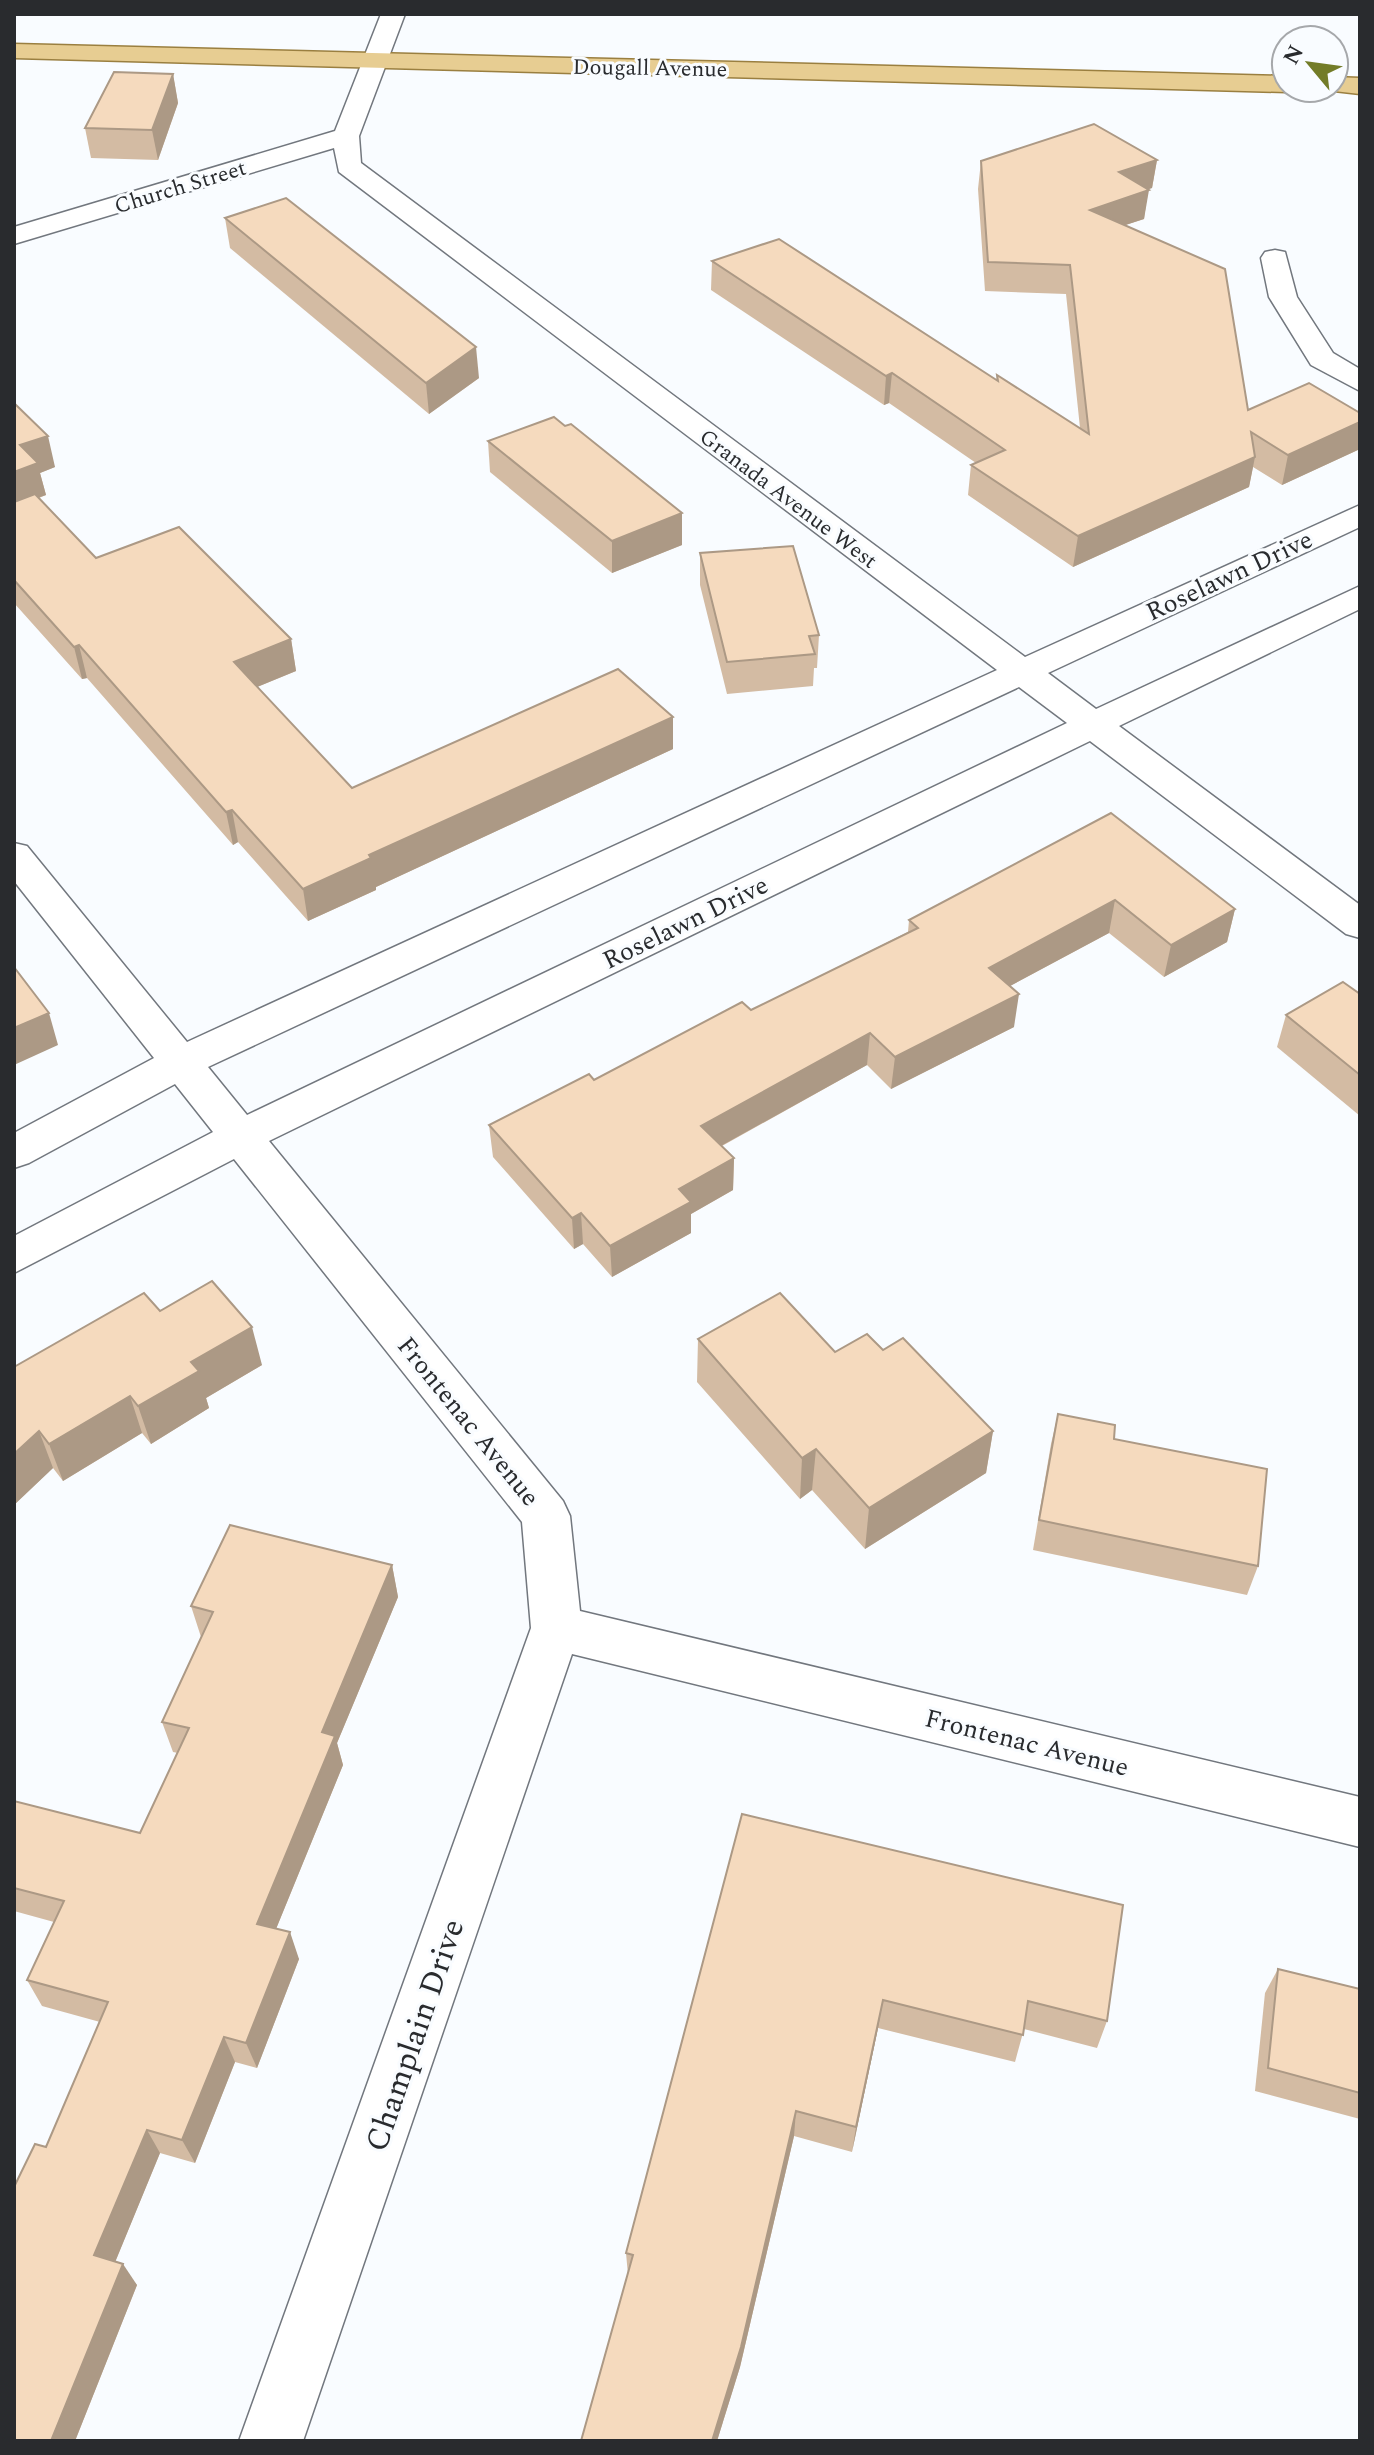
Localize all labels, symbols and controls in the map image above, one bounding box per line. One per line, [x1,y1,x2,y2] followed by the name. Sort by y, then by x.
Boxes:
[1270,24,1350,104] north arrow
[1275,39,1313,71] text: N
[572,51,728,86] street label: Dougall Avenue
[110,152,251,223] street label: Church Street
[692,421,884,577] street label: Granada Avenue West
[1139,520,1320,632] street label: Roselawn Drive
[596,865,775,980] street label: Roselawn Drive
[387,1328,550,1515] street label: Frontenac Avenue
[921,1698,1133,1788] street label: Frontenac Avenue
[353,1913,478,2158] street label: Champlain Drive

